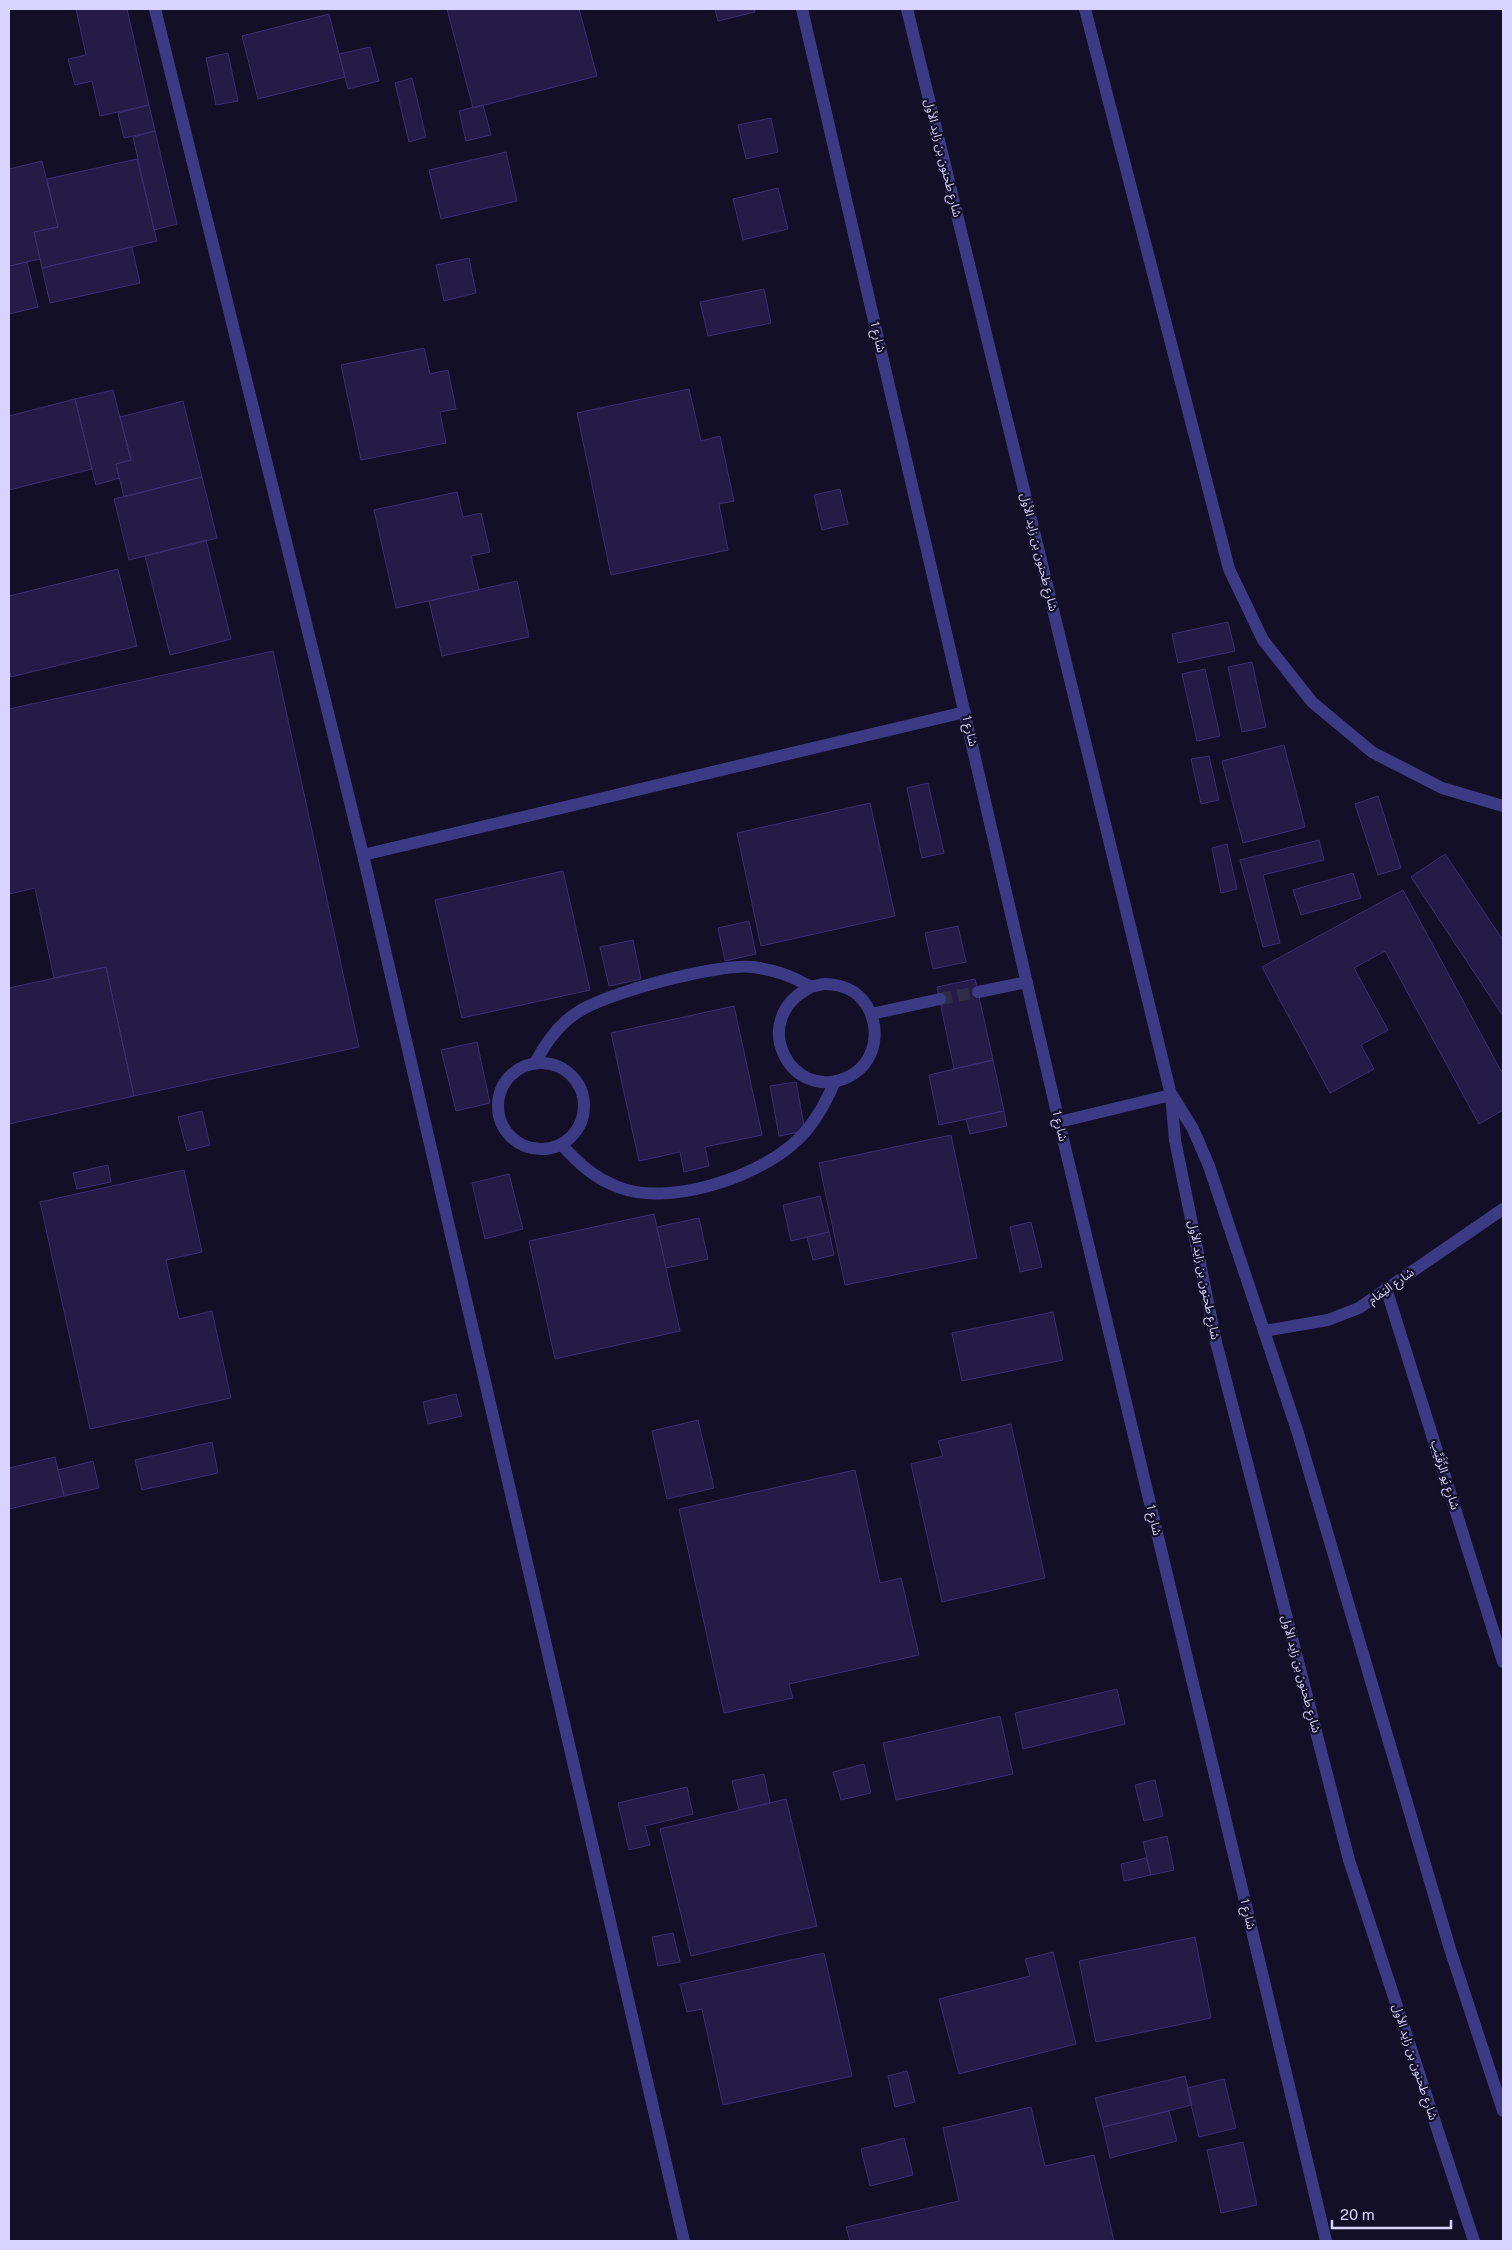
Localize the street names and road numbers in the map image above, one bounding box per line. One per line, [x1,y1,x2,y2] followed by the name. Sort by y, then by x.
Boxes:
[920,97,964,219] street label: شارع طحنون بن زايد الأول
[866,320,888,354] street label: شارع 1
[1016,491,1060,613] street label: شارع طحنون بن زايد الأول
[958,714,980,748] street label: شارع 1
[1048,1109,1070,1143] street label: شارع 1
[1184,1219,1222,1341] street label: شارع طحنون بن زايد الأول
[1365,1265,1418,1309] street label: شارع اليَمَام
[1426,1438,1463,1512] street label: شارع يَو الرِّقَيِّب
[1142,1503,1164,1537] street label: شارع 1
[1277,1614,1323,1735] street label: شارع طحنون بن زايد الأول
[1236,1897,1258,1931] street label: شارع 1
[1388,2002,1440,2122] street label: شارع طحنون بن زايد الأول

